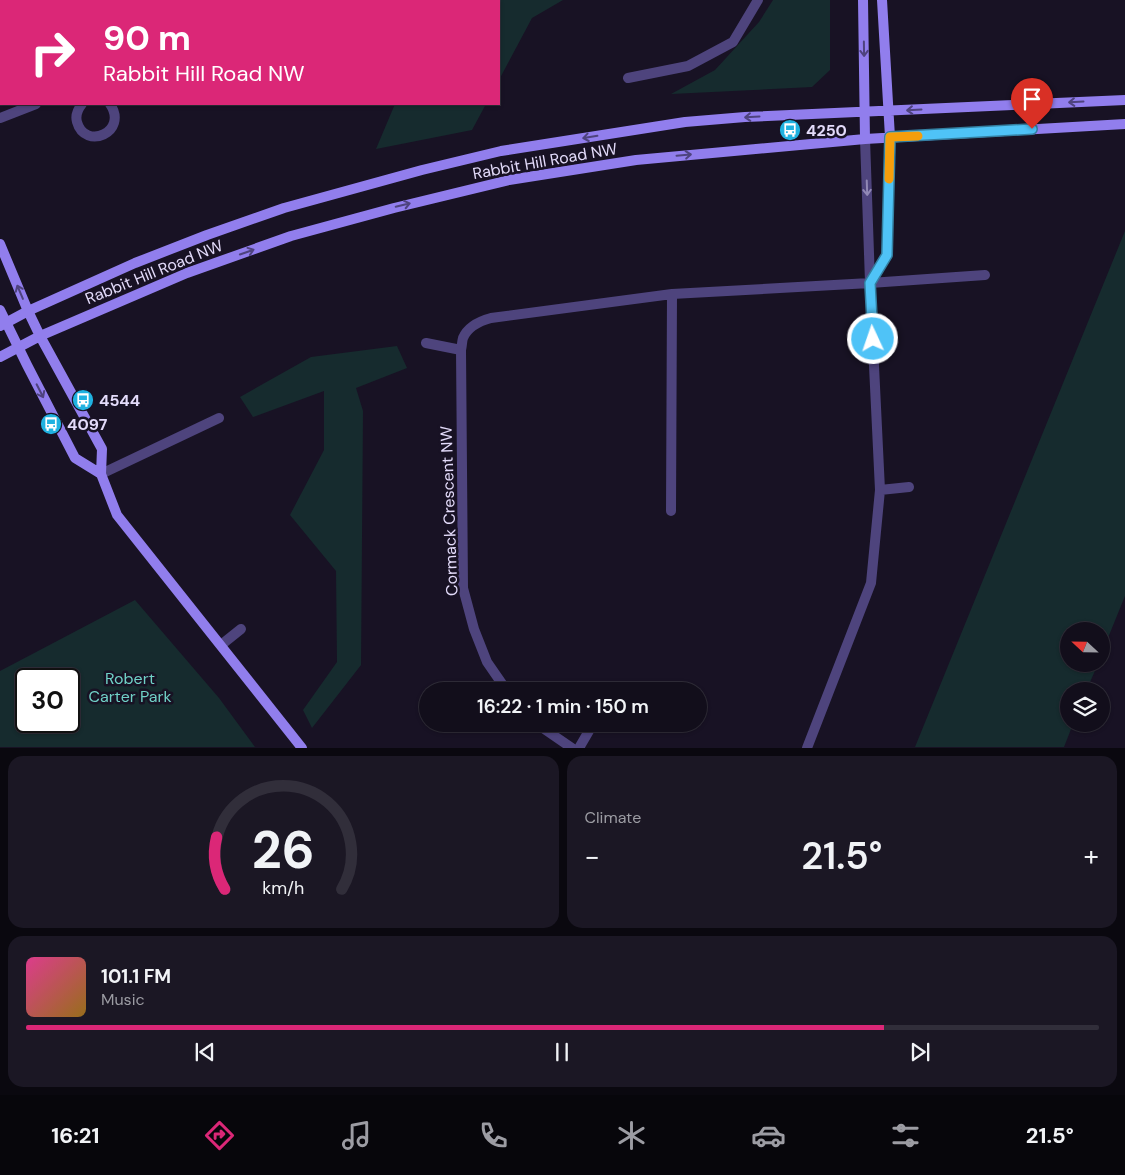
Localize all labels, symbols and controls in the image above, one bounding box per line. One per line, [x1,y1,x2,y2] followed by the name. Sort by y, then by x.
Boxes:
[103,15,191,61] text: 90 m
[20,20,85,85] icon: right
[859,40,869,56] one-way arrow
[103,59,305,88] text: Rabbit Hill Road NW
[1011,78,1053,129] pin
[1018,85,1046,113] icon: arrive
[1069,97,1085,106] one-way arrow
[906,105,922,114] one-way arrow
[744,113,760,122] one-way arrow
[778,118,802,142] bus stop icon: 4250
[806,120,847,141] place label: 4250
[583,132,599,142] one-way arrow
[471,138,619,184] street label: Rabbit Hill Road NW
[676,150,692,160] one-way arrow
[862,179,871,195] one-way arrow
[394,200,410,209] one-way arrow
[82,235,226,309] street label: Rabbit Hill Road NW
[239,247,254,256] one-way arrow
[15,285,24,300] one-way arrow
[846,312,898,364] position arrow
[36,383,45,398] one-way arrow
[71,388,95,412] bus stop icon: 4544
[99,390,140,411] place label: 4544
[39,412,63,436] bus stop icon: 4097
[67,414,108,435] place label: 4097
[436,425,462,596] street label: Cormack Crescent NW
[1060,622,1110,672] north arrow
[1060,622,1110,732] map controls
[15,668,80,733] speed limit sign: 30
[88,668,172,707] park label: Robert Carter Park
[1060,682,1110,732] button: layers
[477,694,649,719] text: 16:22 · 1 min · 150 m
[585,807,641,828] text: Climate
[252,816,315,884] text: 26
[801,831,882,881] text: 21.5°
[585,838,600,875] text: −
[1084,838,1099,875] text: +
[262,876,304,900] text: km/h
[101,964,171,989] text: 101.1 FM
[101,989,145,1010] text: Music
[191,1038,219,1066] icon: previous
[548,1038,576,1066] icon: pause
[906,1038,934,1066] icon: next
[202,1118,237,1153] icon: directions
[339,1118,374,1153] icon: music
[476,1118,511,1153] icon: phone
[614,1118,649,1153] icon: climate
[751,1118,786,1153] icon: car
[888,1118,923,1153] icon: filters
[51,1121,99,1150] text: 16:21
[1026,1121,1074,1150] text: 21.5°

